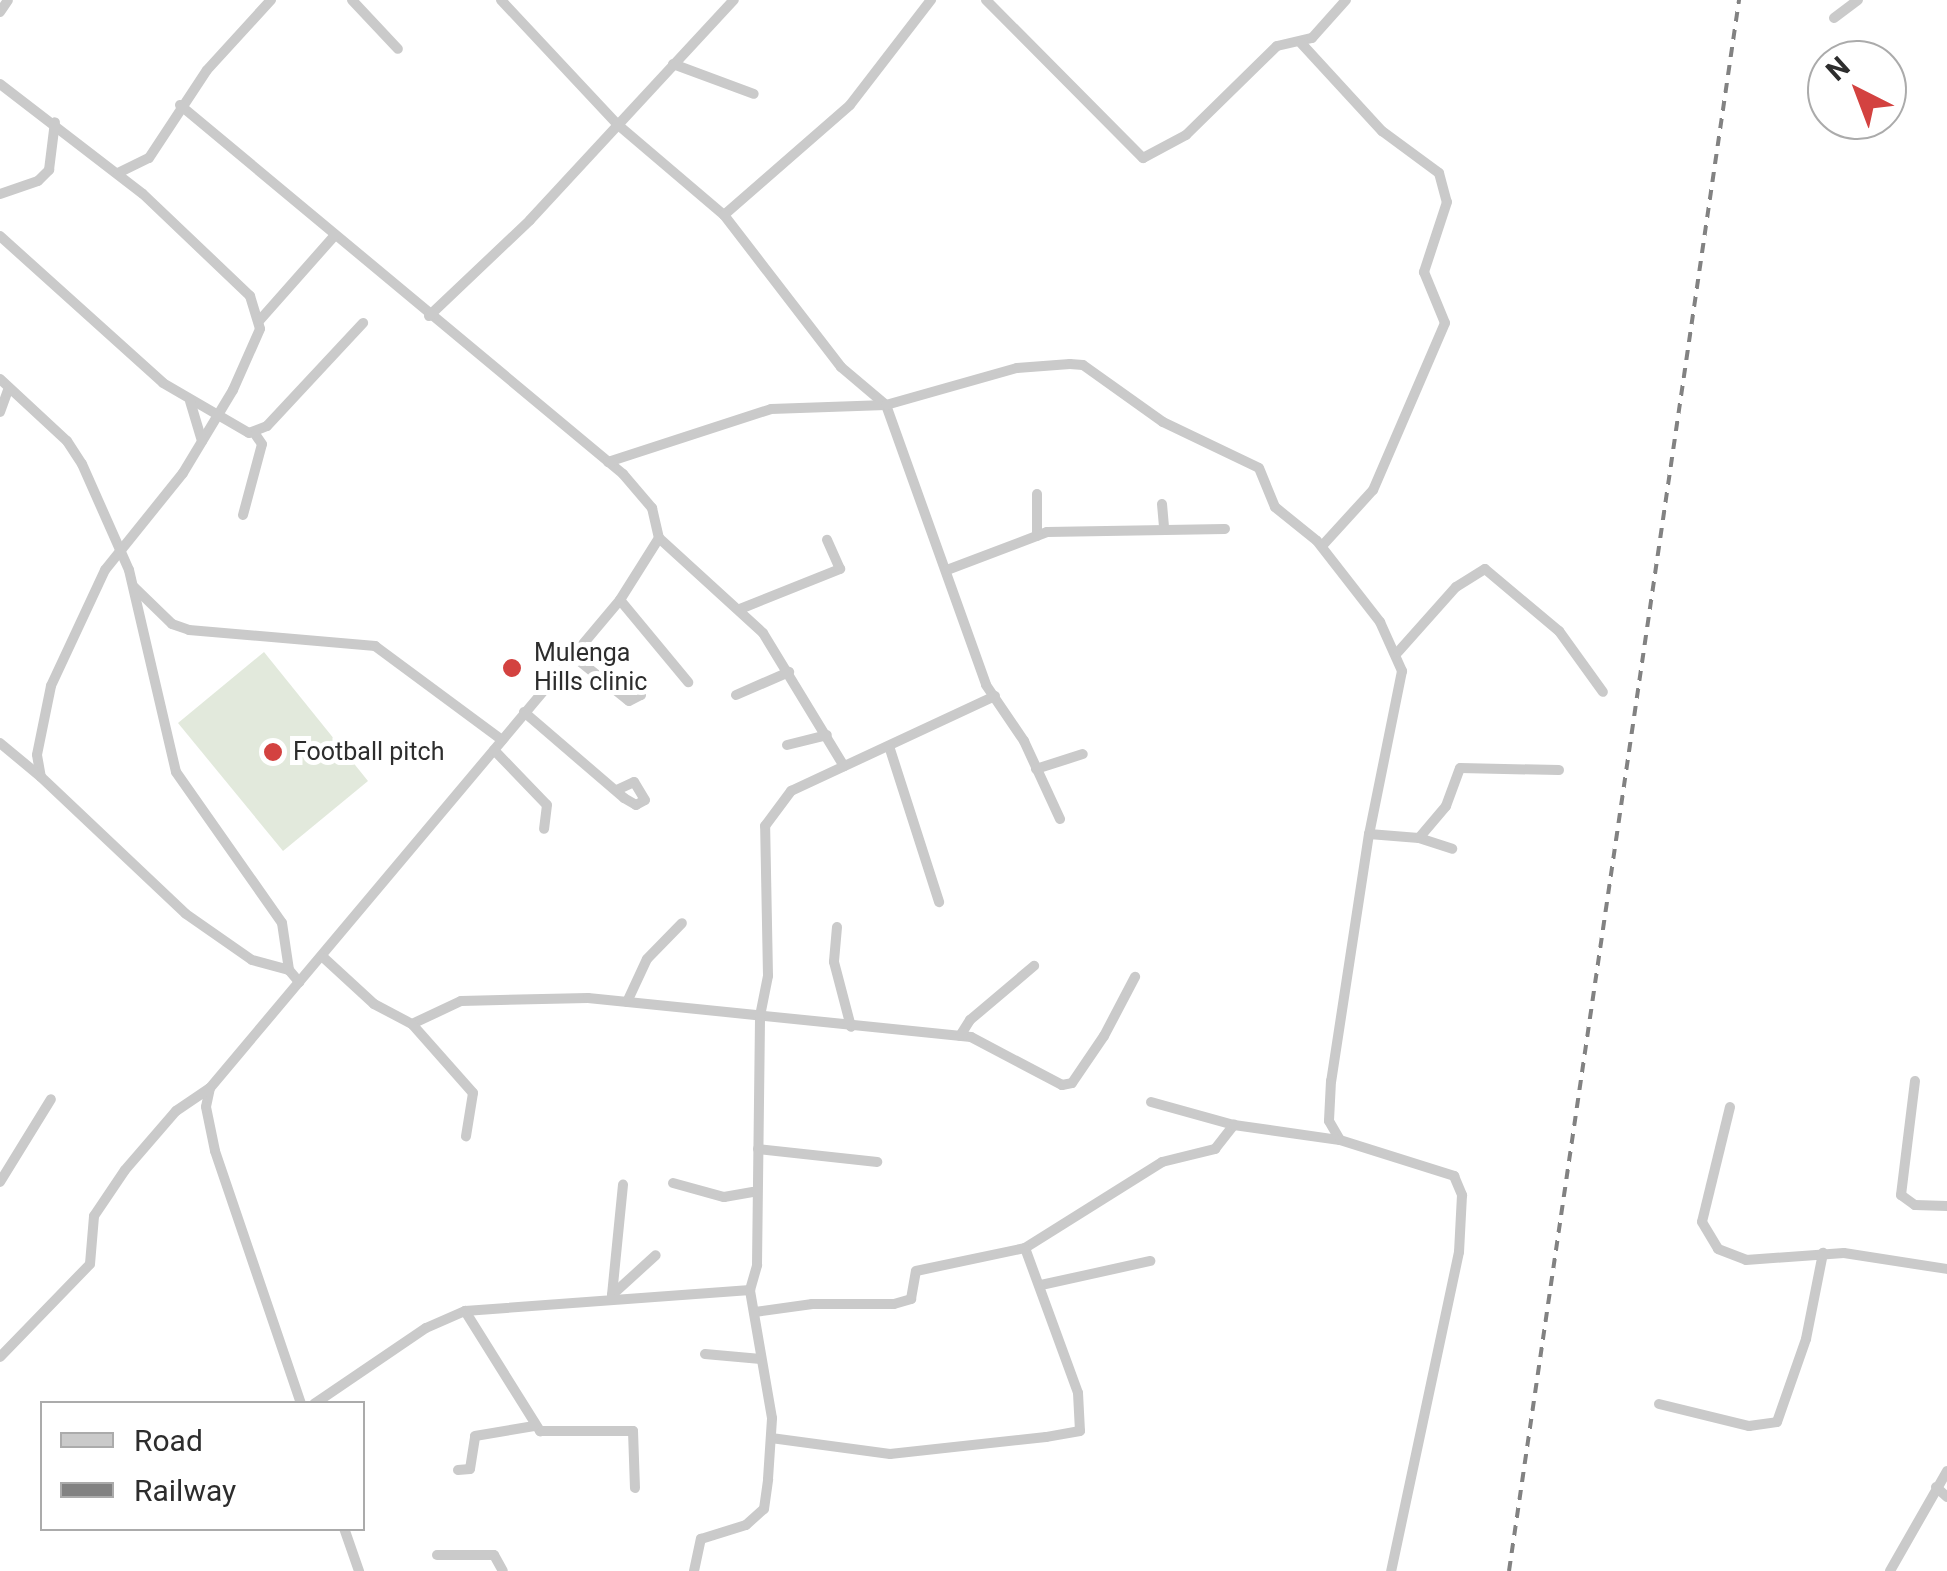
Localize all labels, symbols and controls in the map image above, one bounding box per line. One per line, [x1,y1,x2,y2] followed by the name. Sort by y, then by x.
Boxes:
[1807,40,1907,140] north arrow
[1820,50,1856,88] text: N
[534,639,647,698] place label: Mulenga Hills clinic
[499,655,525,681] marker: Mulenga Hills clinic
[293,737,444,767] place label: Football pitch
[262,741,284,763] marker: Football pitch
[40,1401,365,1531] legend
[134,1423,203,1458] text: Road
[134,1473,236,1508] text: Railway

